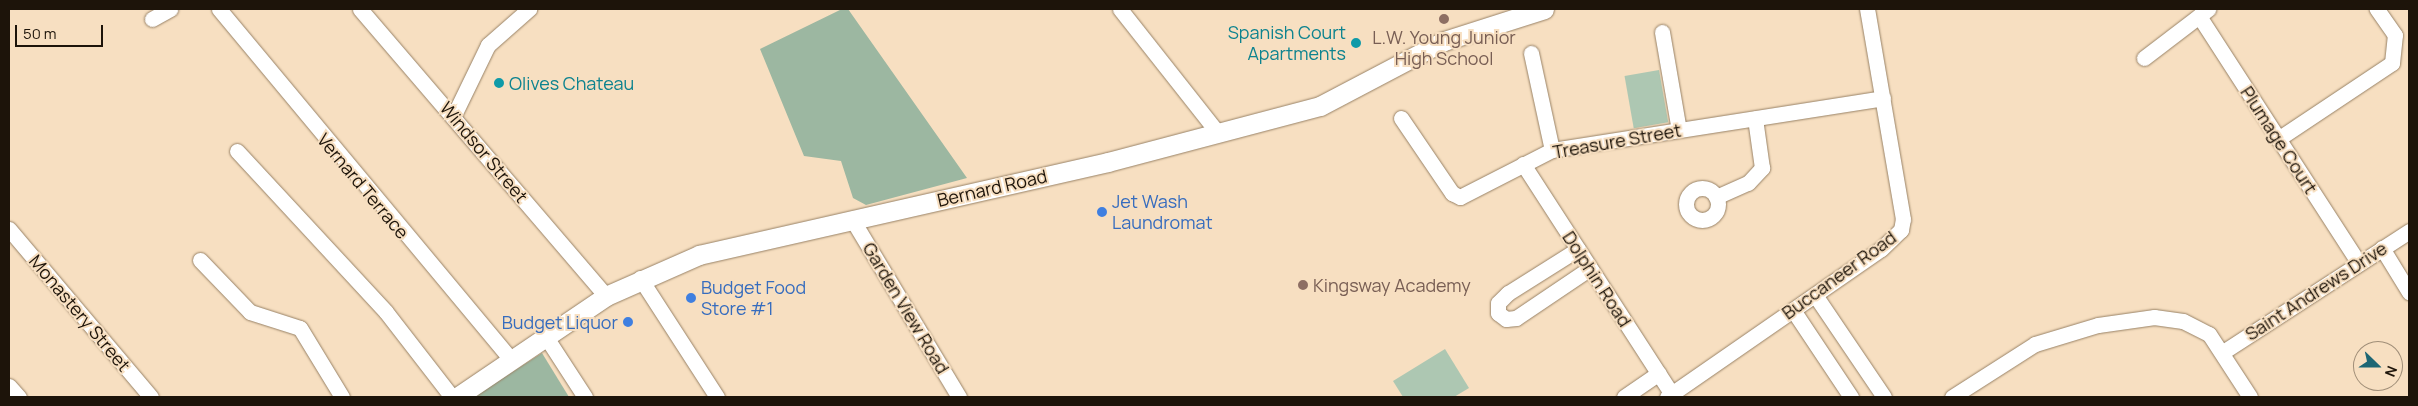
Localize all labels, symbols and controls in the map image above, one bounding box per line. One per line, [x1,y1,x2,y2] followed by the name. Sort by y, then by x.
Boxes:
[1438,13,1450,25] marker: L.W. Young Junior High School
[18,15,105,47] scale bar
[1228,22,1346,64] place label: Spanish Court Apartments
[23,23,57,44] text: 50 m
[1372,27,1516,70] place label: L.W. Young Junior High School
[1350,37,1362,49] marker: Spanish Court Apartments
[509,72,634,94] place label: Olives Chateau
[493,77,505,89] marker: Olives Chateau
[2236,82,2322,198] street label: Plumage Court
[436,97,532,207] street label: Windsor Street
[1551,119,1683,163] street label: Treasure Street
[313,129,413,243] street label: Vernard Terrace
[935,165,1049,211] street label: Bernard Road
[1112,191,1213,233] place label: Jet Wash Laundromat
[1096,206,1108,218] marker: Jet Wash Laundromat
[1778,226,1900,324] street label: Buccaneer Road
[1558,227,1636,331] street label: Dolphin Road
[2241,237,2391,345] street label: Saint Andrews Drive
[858,239,954,377] street label: Garden View Road
[25,250,135,376] street label: Monastery Street
[1313,274,1471,296] place label: Kingsway Academy
[701,277,806,320] place label: Budget Food Store #1
[1297,279,1309,291] marker: Kingsway Academy
[685,292,697,304] marker: Budget Food Store #1
[502,311,618,333] place label: Budget Liquor
[622,316,634,328] marker: Budget Liquor
[2353,341,2403,391] north arrow
[2381,363,2402,380] text: N

